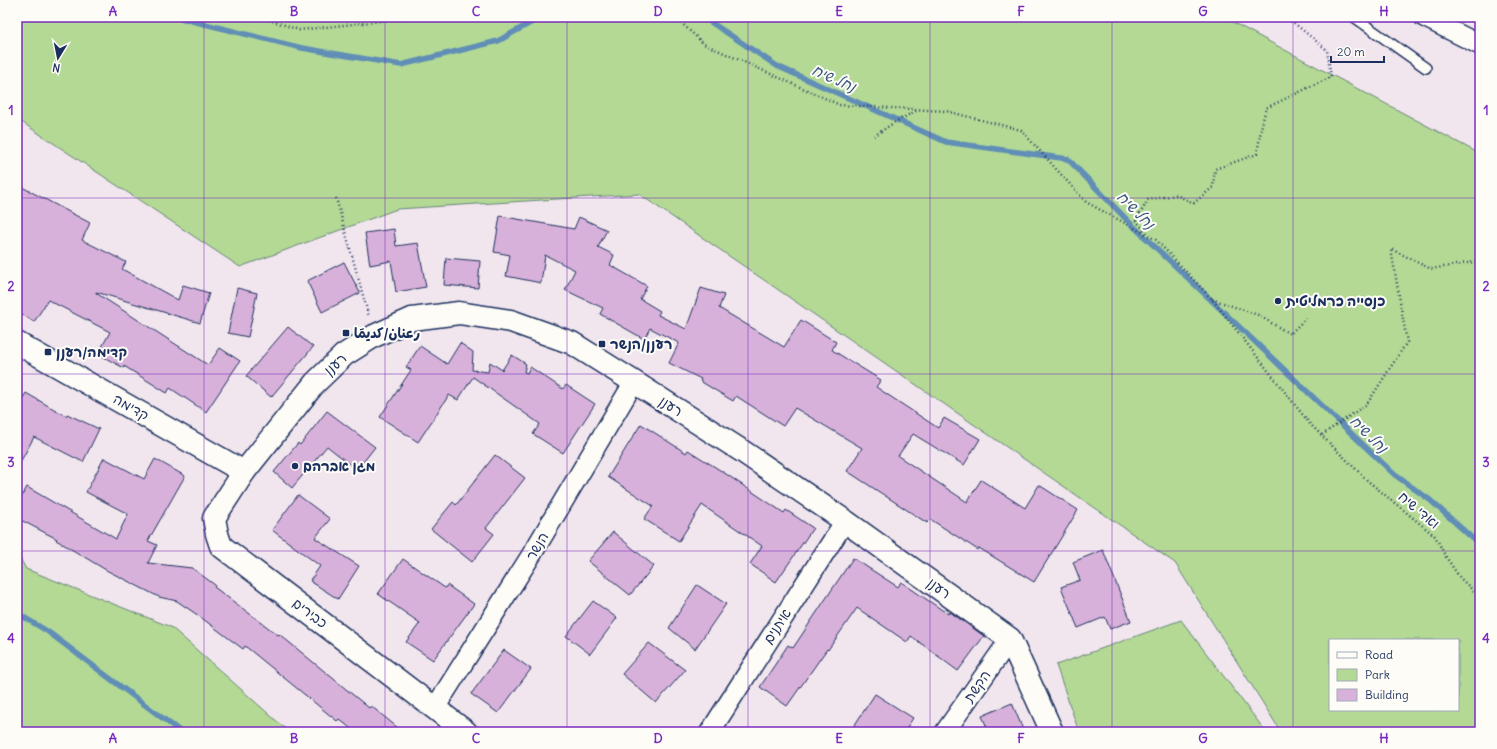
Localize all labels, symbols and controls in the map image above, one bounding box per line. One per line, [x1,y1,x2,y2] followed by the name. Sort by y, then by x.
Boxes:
[109,3,118,20] text: A
[290,3,299,20] text: B
[472,3,481,20] text: C
[653,3,663,20] text: D
[835,3,843,20] text: E
[1017,3,1025,20] text: F
[1198,3,1208,20] text: G
[1379,3,1389,20] text: H
[38,38,78,78] north arrow
[1331,38,1384,64] scale bar
[1337,44,1365,59] text: 20 m
[51,60,61,75] text: N
[809,60,860,97] water label: נחל שיח
[8,102,14,119] text: 1
[1483,102,1489,119] text: 1
[1113,187,1160,234] water label: נחל שיח
[7,278,15,295] text: 2
[1482,278,1490,295] text: 2
[1285,292,1385,310] place label: כנסייה כרמליטית
[1273,296,1283,306] marker: כנסייה כרמליטית
[354,324,420,342] place label: رعنان/كديمَا
[341,328,351,338] marker: رعنان/كديمَا
[610,335,672,353] place label: רענן/הנשר
[597,339,607,349] marker: רענן/הנשר
[56,343,127,361] place label: קדימה/רענן
[43,347,53,357] marker: קדימה/רענן
[320,349,350,379] street label: רענן
[110,390,152,424] street label: קדימה
[656,392,686,420] street label: רענן
[1346,411,1393,458] water label: נחל שיח
[7,454,15,471] text: 3
[1482,454,1490,471] text: 3
[303,457,375,475] place label: מגן אברהם
[290,461,300,471] marker: מגן אברהם
[1395,487,1443,533] street label: ואדי שיח
[522,529,552,563] street label: הנשר
[924,574,954,602] street label: רענן
[289,594,331,632] street label: כבירים
[759,605,795,647] street label: איתנים
[7,630,15,647] text: 4
[1482,630,1490,647] text: 4
[1329,639,1459,711] legend
[1365,647,1393,662] text: Road
[959,666,994,706] street label: הקשת
[1365,667,1390,682] text: Park
[1365,687,1409,702] text: Building
[109,730,118,747] text: A
[290,730,299,747] text: B
[472,730,481,747] text: C
[653,730,663,747] text: D
[835,730,843,747] text: E
[1017,730,1025,747] text: F
[1198,730,1208,747] text: G
[1379,730,1389,747] text: H

